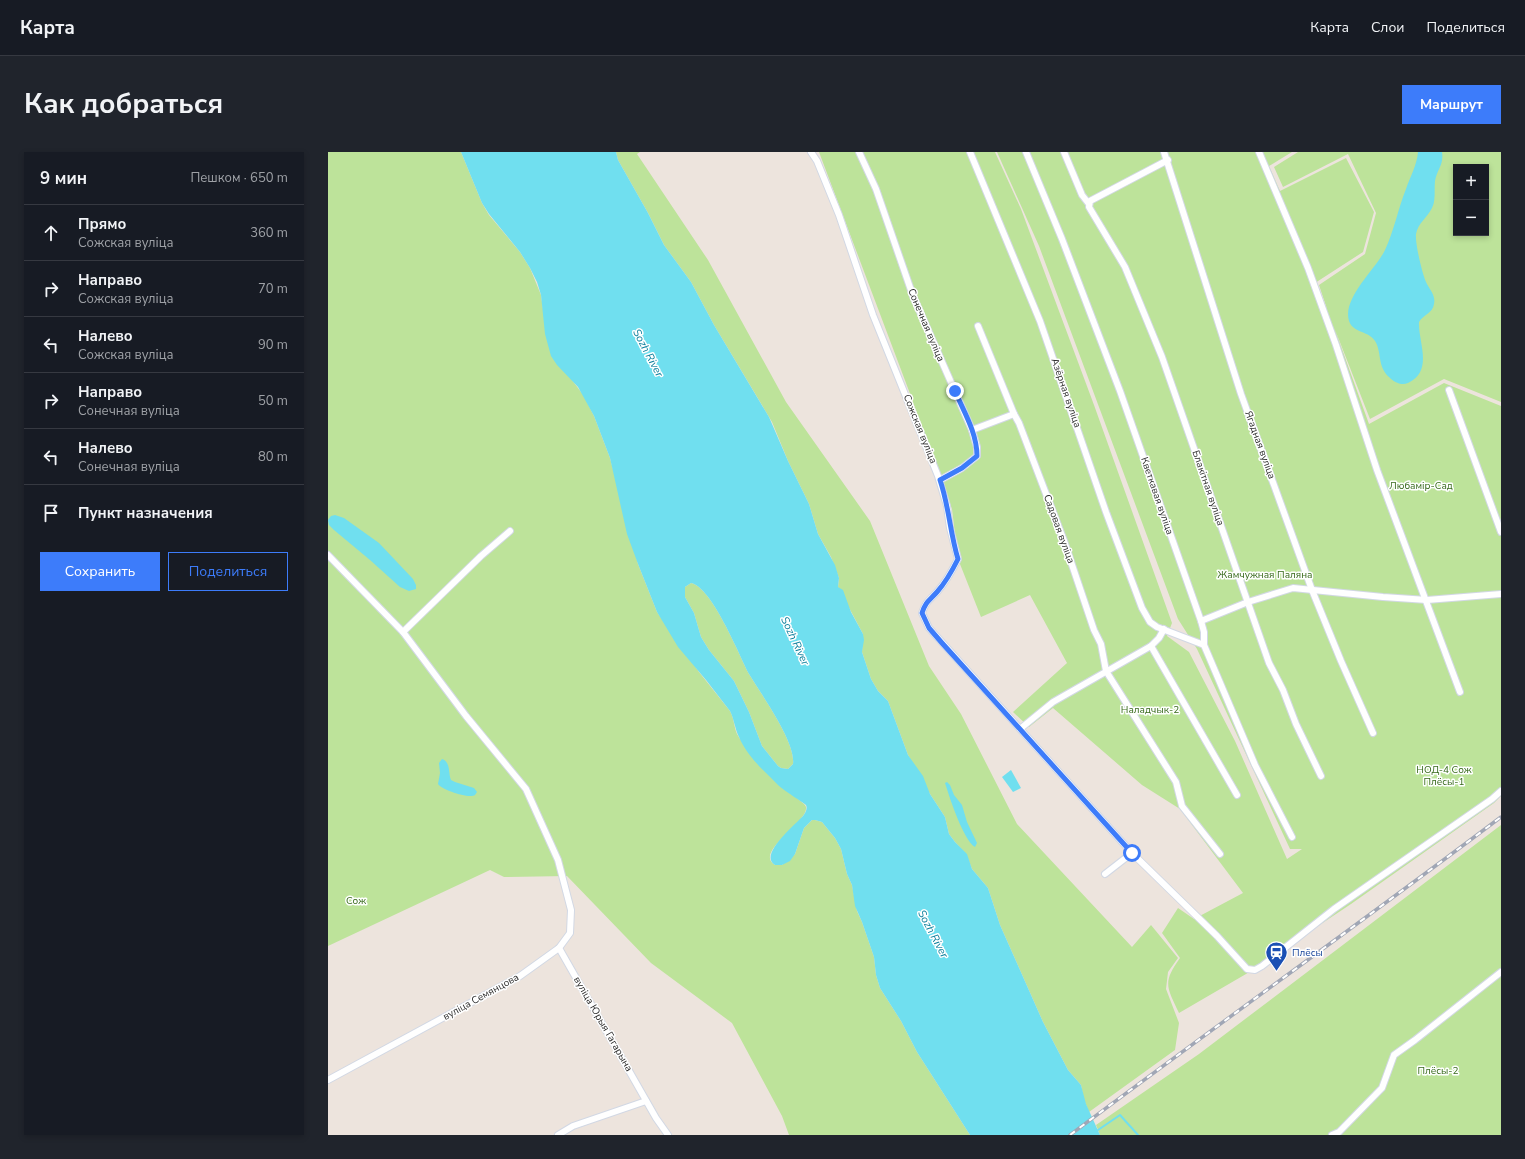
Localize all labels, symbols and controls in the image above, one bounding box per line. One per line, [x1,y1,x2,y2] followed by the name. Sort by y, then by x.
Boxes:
[20,15,75,41] text: Карта
[1310,18,1349,37] text: Карта
[1371,18,1405,37] text: Слои
[1427,18,1505,37] text: Поделиться
[24,85,223,123] text: Как добраться
[1402,85,1501,124] button: Маршрут
[1453,164,1489,236] map controls
[1453,164,1489,200] button: +
[40,167,87,190] text: 9 мин
[190,169,288,187] text: Пешком · 650 m
[1453,200,1489,236] button: −
[78,214,126,234] text: Прямо
[40,222,62,244] icon: ahead
[250,224,288,242] text: 360 m
[78,234,173,252] text: Сожская вуліца
[78,270,142,290] text: Направо
[40,278,62,300] icon: right
[258,280,288,298] text: 70 m
[904,286,948,364] street label: Сонечная вуліца
[78,290,173,308] text: Сожская вуліца
[78,326,133,346] text: Налево
[629,326,667,381] water label: Sozh River
[40,334,62,356] icon: left
[258,336,288,354] text: 90 m
[78,346,173,364] text: Сожская вуліца
[1048,356,1084,430] street label: Азёрная вуліца
[78,382,142,402] text: Направо
[946,382,964,400] route end
[40,390,62,412] icon: right
[258,392,288,410] text: 50 m
[900,392,940,466] street label: Сожская вуліца
[78,402,180,420] text: Сонечная вуліца
[1241,409,1279,481] street label: Ягадная вуліца
[78,438,133,458] text: Налево
[40,446,62,468] icon: left
[258,448,288,466] text: 80 m
[1189,448,1227,528] street label: Блакітная вуліца
[1137,455,1177,537] street label: Кветкавая вуліца
[78,458,180,476] text: Сонечная вуліца
[1389,479,1453,493] park label: Любамір-Сад
[1040,493,1078,565] street label: Садовая вуліца
[40,502,62,524] icon: arrive
[78,503,213,523] text: Пункт назначения
[40,552,160,591] button: Сохранить
[168,552,288,591] button: Поделиться
[1218,568,1312,582] park label: Жамчужная Паляна
[777,614,813,669] water label: Sozh River
[1121,703,1179,717] park label: Наладчык-2
[1416,763,1472,789] park label: НОД-4 Сож Плёсы-1
[1123,844,1141,862] route start
[346,894,366,908] park label: Сож
[914,907,952,962] water label: Sozh River
[1264,940,1290,973] station icon: Плёсы
[1292,946,1323,960] place label: Плёсы
[440,970,522,1024] street label: вуліца Семянцова
[570,974,636,1074] street label: вуліца Юрыя Гагарына
[1418,1064,1459,1078] park label: Плёсы-2

